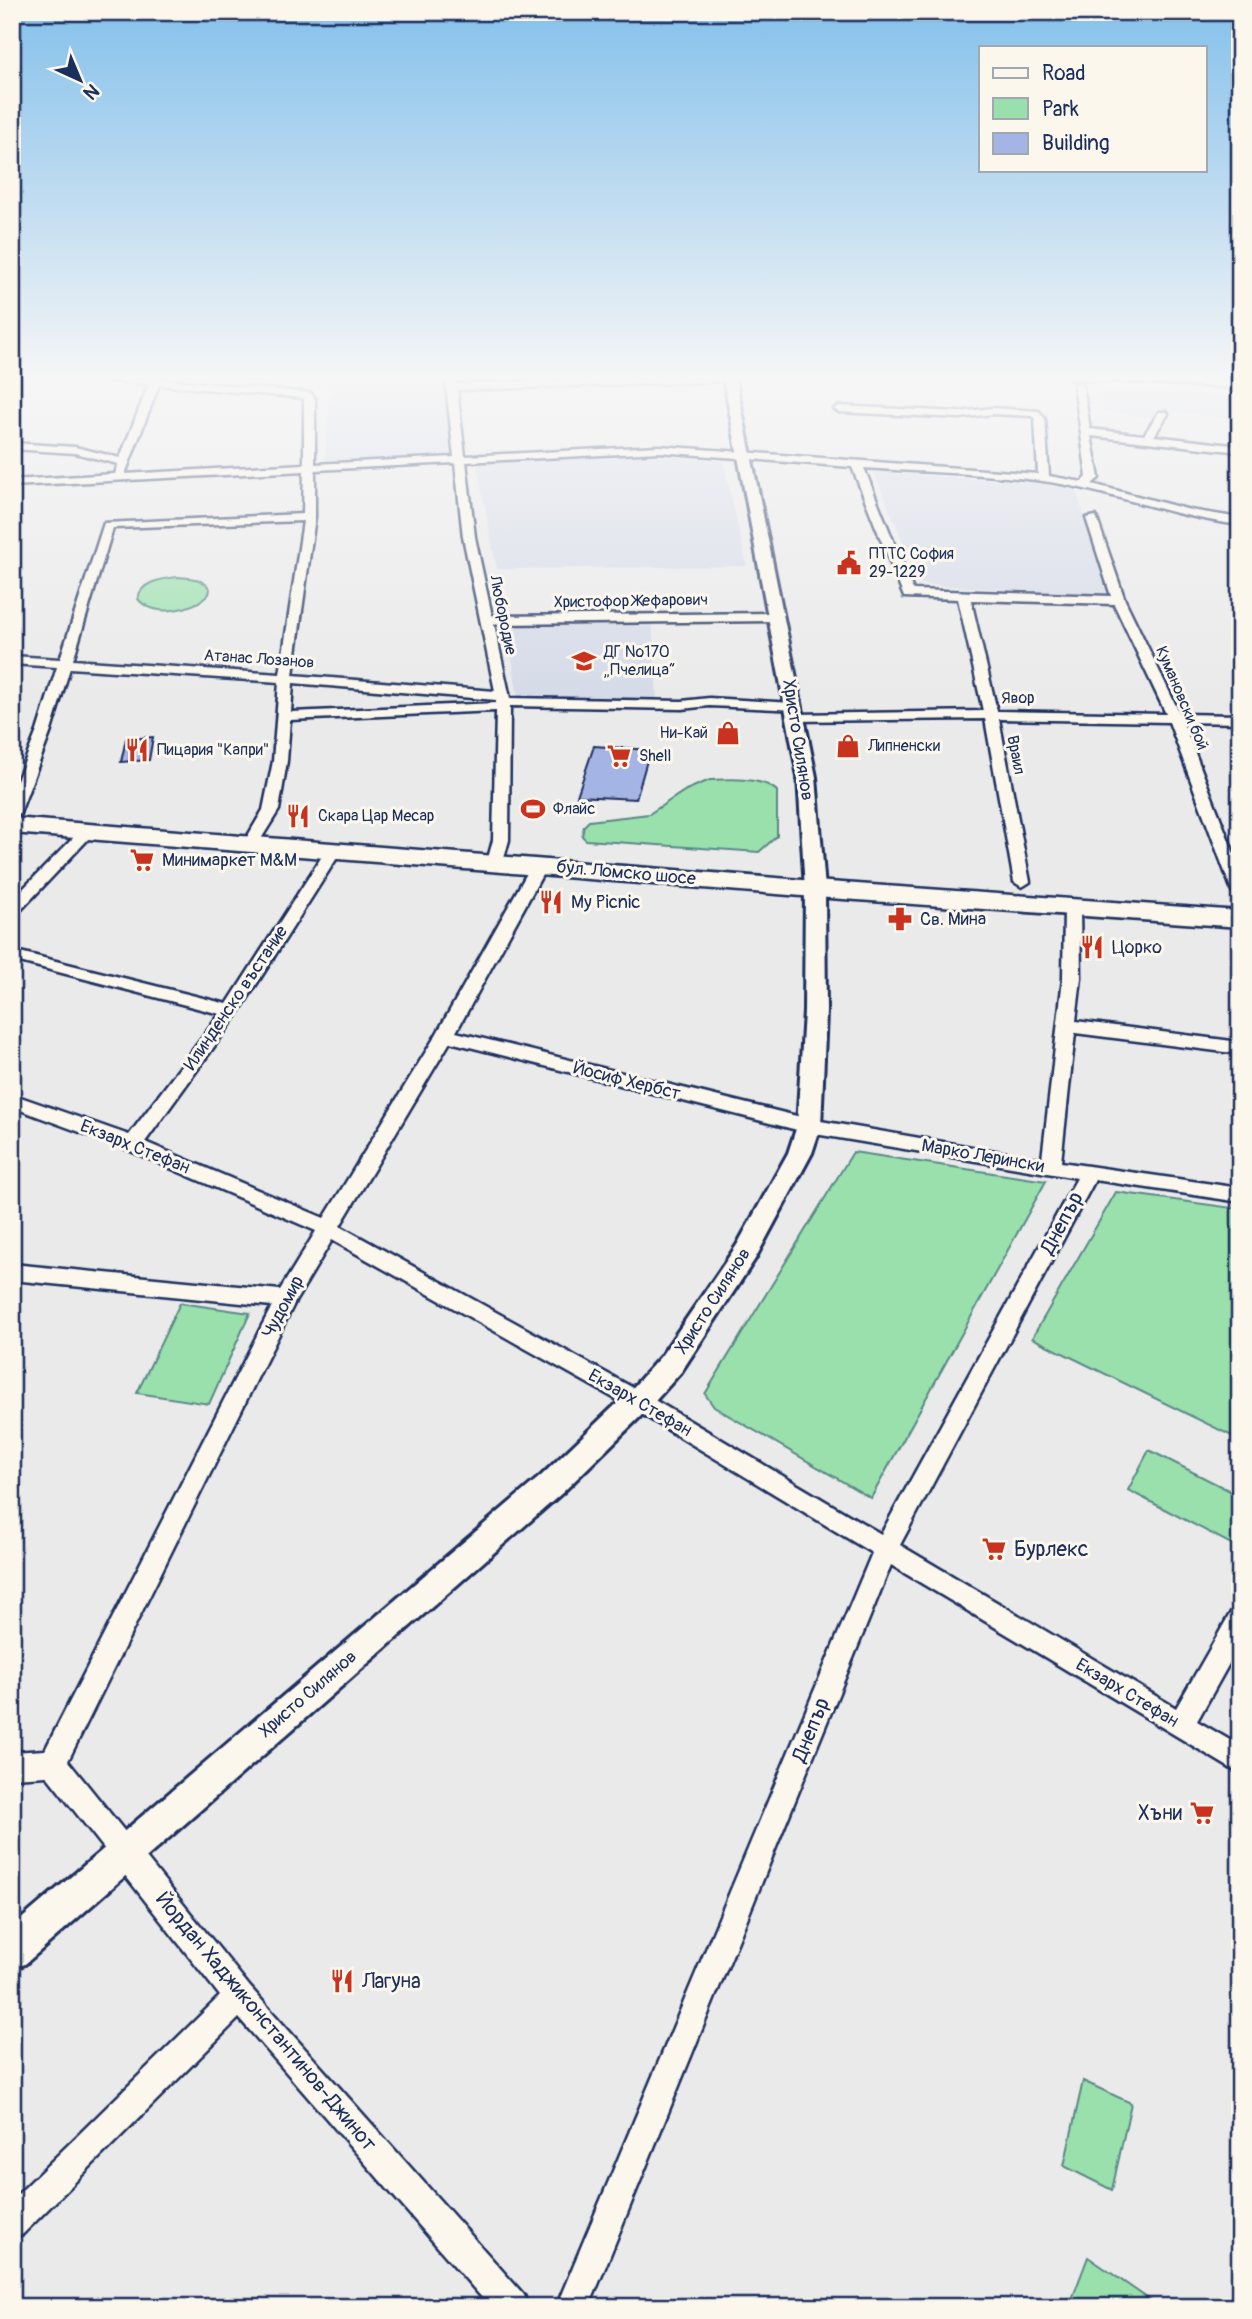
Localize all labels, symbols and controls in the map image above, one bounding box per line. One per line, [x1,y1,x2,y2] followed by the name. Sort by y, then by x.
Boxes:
[46,46,116,116] north arrow
[979,46,1206,172] legend
[1042,60,1086,87] text: Road
[78,78,104,105] text: N
[1042,96,1079,123] text: Park
[1042,130,1109,157] text: Building
[869,544,954,582] place label: ПТТС София 29-1229
[835,549,863,577] public building icon: ПТТС София 29-1229
[485,573,521,657] street label: Любородие
[554,590,708,612] street label: Христофор Жефарович
[603,642,676,680] place label: ДГ №170 „Пчелица“
[1151,643,1213,753] street label: Кумановски бой
[203,645,315,673] street label: Атанас Лозанов
[570,647,598,675] school or university icon: ДГ №170 „Пчелица“
[777,678,819,802] street label: Христо Силянов
[1001,688,1035,708] street label: Явор
[714,719,742,747] shop icon: Ни-Кай
[660,723,708,743] place label: Ни-Кай
[834,732,862,760] shop icon: Липненски
[1002,734,1030,776] street label: Враил
[123,736,151,764] restaurant icon: Пицария "Капри"
[867,736,940,756] place label: Липненски
[157,740,269,760] place label: Пицария "Капри"
[605,742,633,770] supermarket icon: Shell
[639,746,671,766] place label: Shell
[519,795,547,823] sports icon: Флайс
[553,799,595,819] place label: Флайс
[284,802,312,830] restaurant icon: Скара Цар Месар
[318,806,434,826] place label: Скара Цар Месар
[128,846,156,874] supermarket icon: Минимаркет М&М
[162,849,297,872] place label: Минимаркет М&М
[555,855,697,891] street label: бул. Ломско шосе
[537,888,565,916] restaurant icon: My Picnic
[571,891,640,914] place label: My Picnic
[886,905,914,933] pharmacy icon: Св. Мина
[920,908,986,931] place label: Св. Мина
[179,921,293,1075] street label: Илинденско въстание
[1078,933,1106,961] restaurant icon: Цорко
[1112,936,1162,959] place label: Цорко
[571,1057,683,1105] street label: Йосиф Хербст
[77,1115,193,1179] street label: Екзарх Стефан
[920,1134,1046,1178] street label: Марко Лерински
[1034,1187,1090,1260] street label: Днепър
[670,1244,756,1358] street label: Христо Силянов
[257,1272,309,1342] street label: Чудомир
[584,1364,696,1442] street label: Екзарх Стефан
[980,1535,1008,1563] supermarket icon: Бурлекс
[1014,1536,1088,1563] place label: Бурлекс
[254,1645,362,1743] street label: Христо Силянов
[1071,1653,1183,1733] street label: Екзарх Стефан
[786,1694,836,1767] street label: Днепър
[1188,1799,1216,1827] supermarket icon: Хъни
[1138,1800,1182,1827] place label: Хъни
[150,1887,383,2157] street label: Йордан Хаджиконстантинов-Джинот
[328,1967,356,1995] restaurant icon: Лагуна
[361,1968,421,1995] place label: Лагуна

